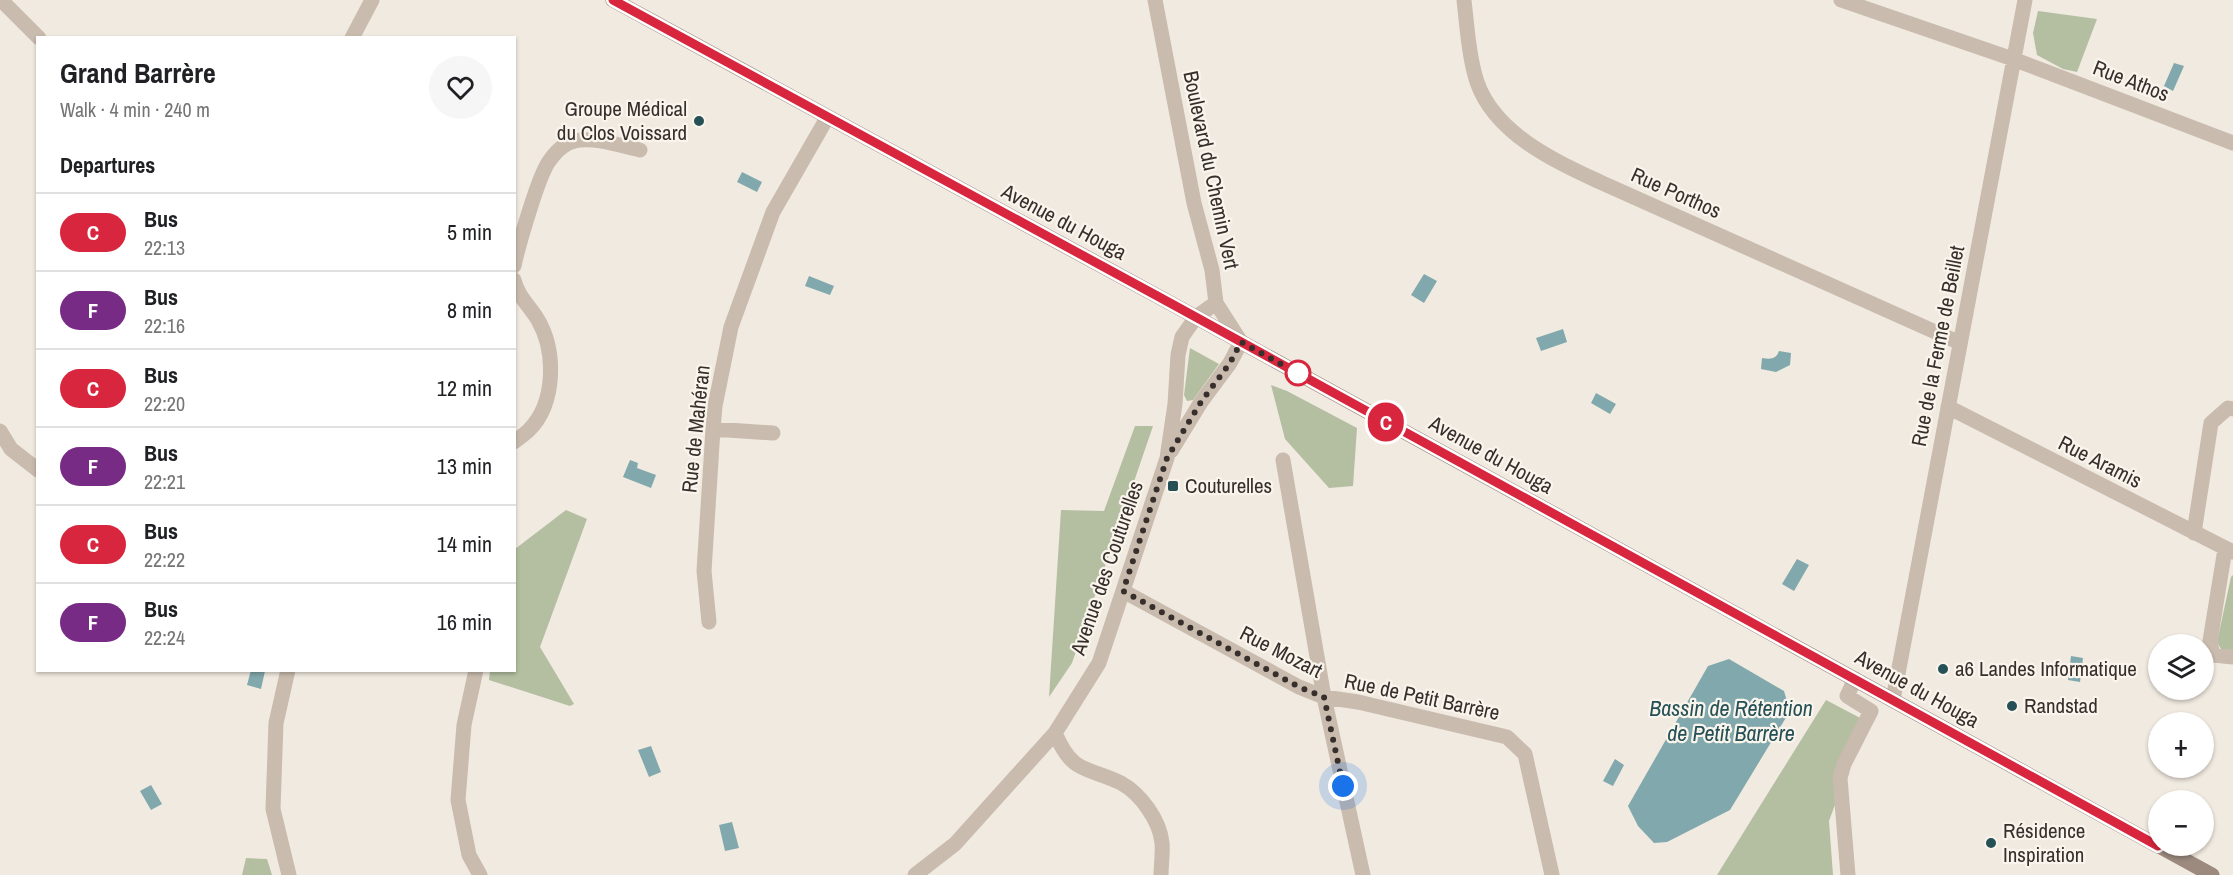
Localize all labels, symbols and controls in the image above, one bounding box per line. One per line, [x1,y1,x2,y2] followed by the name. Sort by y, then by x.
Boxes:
[2089,53,2173,108] street label: Rue Athos
[60,54,216,92] text: Grand Barrère
[429,56,492,119] button: heart
[1176,68,1247,272] street label: Boulevard du Chemin Vert
[557,94,687,147] place label: Groupe Médical du Clos Voissard
[60,96,210,123] text: Walk · 4 min · 240 m
[692,114,706,128] marker: Groupe Médical du Clos Voissard
[60,150,155,180] text: Departures
[1627,160,1726,225] street label: Rue Porthos
[996,176,1132,267] street label: Avenue du Houga
[144,204,178,234] text: Bus
[447,217,492,247] text: 5 min
[87,218,99,247] text: C
[144,234,185,261] text: 22:13
[1904,243,1971,449] street label: Rue de la Ferme de Beillet
[144,282,178,312] text: Bus
[447,295,492,325] text: 8 min
[88,296,98,325] text: F
[144,312,185,339] text: 22:16
[144,360,178,390] text: Bus
[1285,360,1311,386] unlabelled marker
[674,364,717,494] street label: Rue de Mahéran
[437,373,492,403] text: 12 min
[87,374,99,403] text: C
[144,390,185,417] text: 22:20
[1366,402,1406,442] line badge: C
[1380,408,1392,437] text: C
[1423,408,1559,501] street label: Avenue du Houga
[2054,428,2147,495] street label: Rue Aramis
[144,438,178,468] text: Bus
[437,451,492,481] text: 13 min
[88,452,98,481] text: F
[144,468,185,495] text: 22:21
[1185,471,1272,500] place label: Couturelles
[1063,477,1150,660] street label: Avenue des Couturelles
[1166,479,1180,493] marker: Couturelles
[144,516,178,546] text: Bus
[437,529,492,559] text: 14 min
[87,530,99,559] text: C
[144,546,185,573] text: 22:22
[144,594,178,624] text: Bus
[437,607,492,637] text: 16 min
[88,608,98,637] text: F
[1235,618,1328,685] street label: Rue Mozart
[144,624,185,651] text: 22:24
[2148,634,2214,856] map controls
[2148,634,2214,700] button: layers
[1849,642,1985,735] street label: Avenue du Houga
[1955,654,2137,683] place label: a6 Landes Informatique
[1936,662,1950,676] marker: a6 Landes Informatique
[1342,666,1502,727] street label: Rue de Petit Barrère
[2024,691,2098,720] place label: Randstad
[1649,693,1813,748] water label: Bassin de Rétention de Petit Barrère
[2005,699,2019,713] marker: Randstad
[2148,712,2214,778] button: +
[1328,771,1358,801] your location
[2148,790,2214,856] button: −
[2003,816,2085,869] place label: Résidence Inspiration
[1984,836,1998,850] marker: Résidence Inspiration

